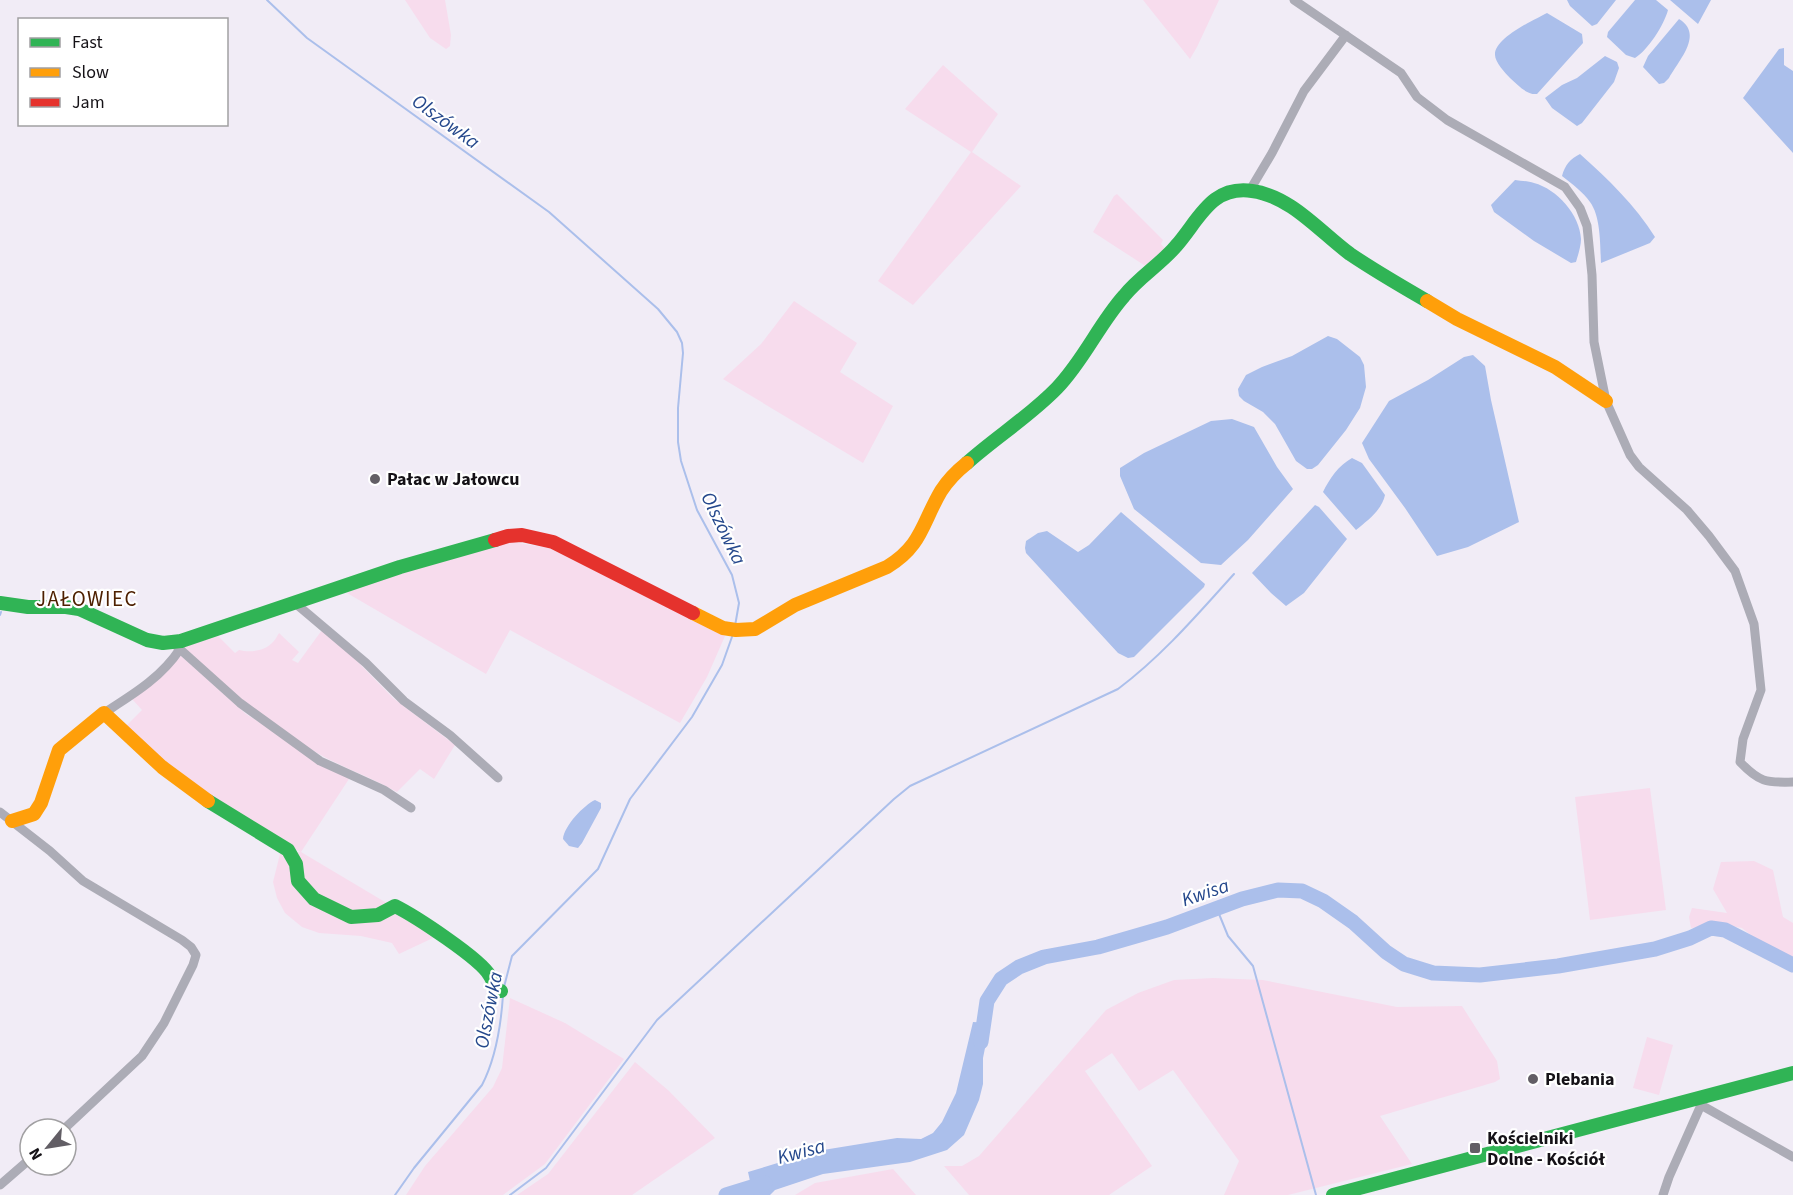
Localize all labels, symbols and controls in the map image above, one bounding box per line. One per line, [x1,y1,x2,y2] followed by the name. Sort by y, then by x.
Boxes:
[18,18,228,126] legend
[72,30,103,55] text: Fast
[72,60,109,85] text: Slow
[406,88,485,156] water label: Olszówka
[72,90,105,115] text: Jam
[387,467,520,492] place label: Pałac w Jałowcu
[368,472,382,486] marker: Pałac w Jałowcu
[693,487,753,570] water label: Olszówka
[36,584,138,614] district label: JAŁOWIEC
[1178,872,1233,914] water label: Kwisa
[468,969,510,1051] water label: Olszówka
[1545,1067,1615,1092] place label: Plebania
[1526,1072,1540,1086] marker: Plebania
[18,1117,78,1177] north arrow
[1487,1126,1605,1172] place label: Kościelniki Dolne - Kościół
[774,1132,829,1172] water label: Kwisa
[1468,1141,1482,1155] marker: Kościelniki Dolne - Kościół
[24,1144,48,1164] text: N

